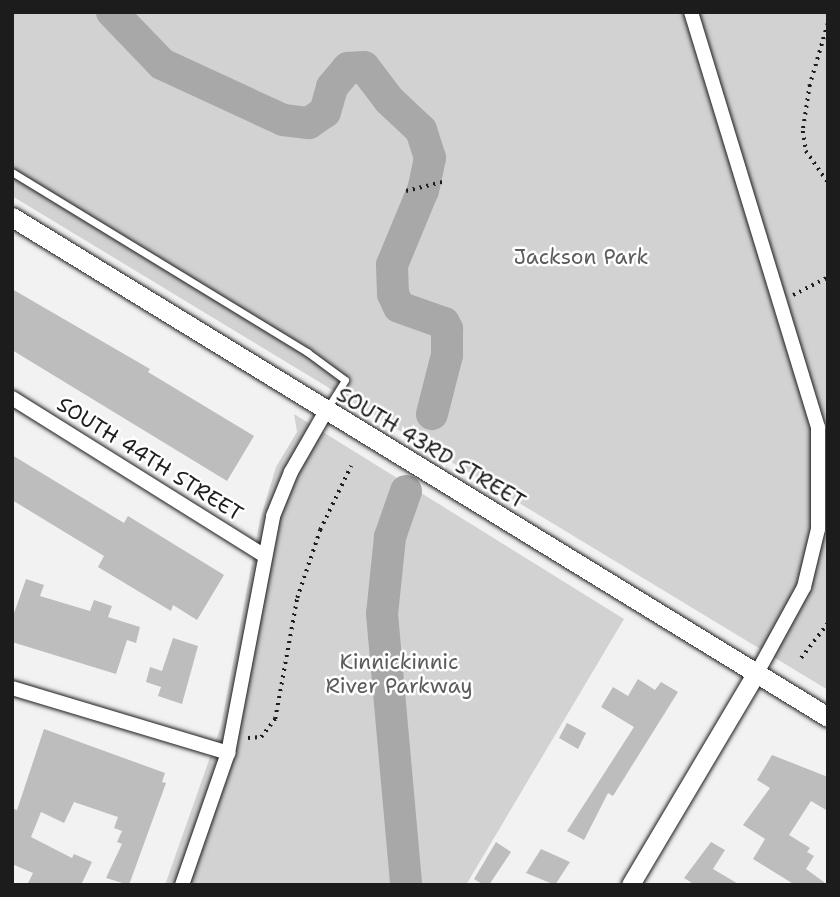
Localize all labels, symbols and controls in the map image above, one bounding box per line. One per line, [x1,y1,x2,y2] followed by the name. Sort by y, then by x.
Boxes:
[513,244,649,270] park label: Jackson Park
[332,382,530,514] street label: SOUTH 43RD STREET
[52,392,248,526] street label: SOUTH 44TH STREET
[325,649,473,699] park label: Kinnickinnic River Parkway

